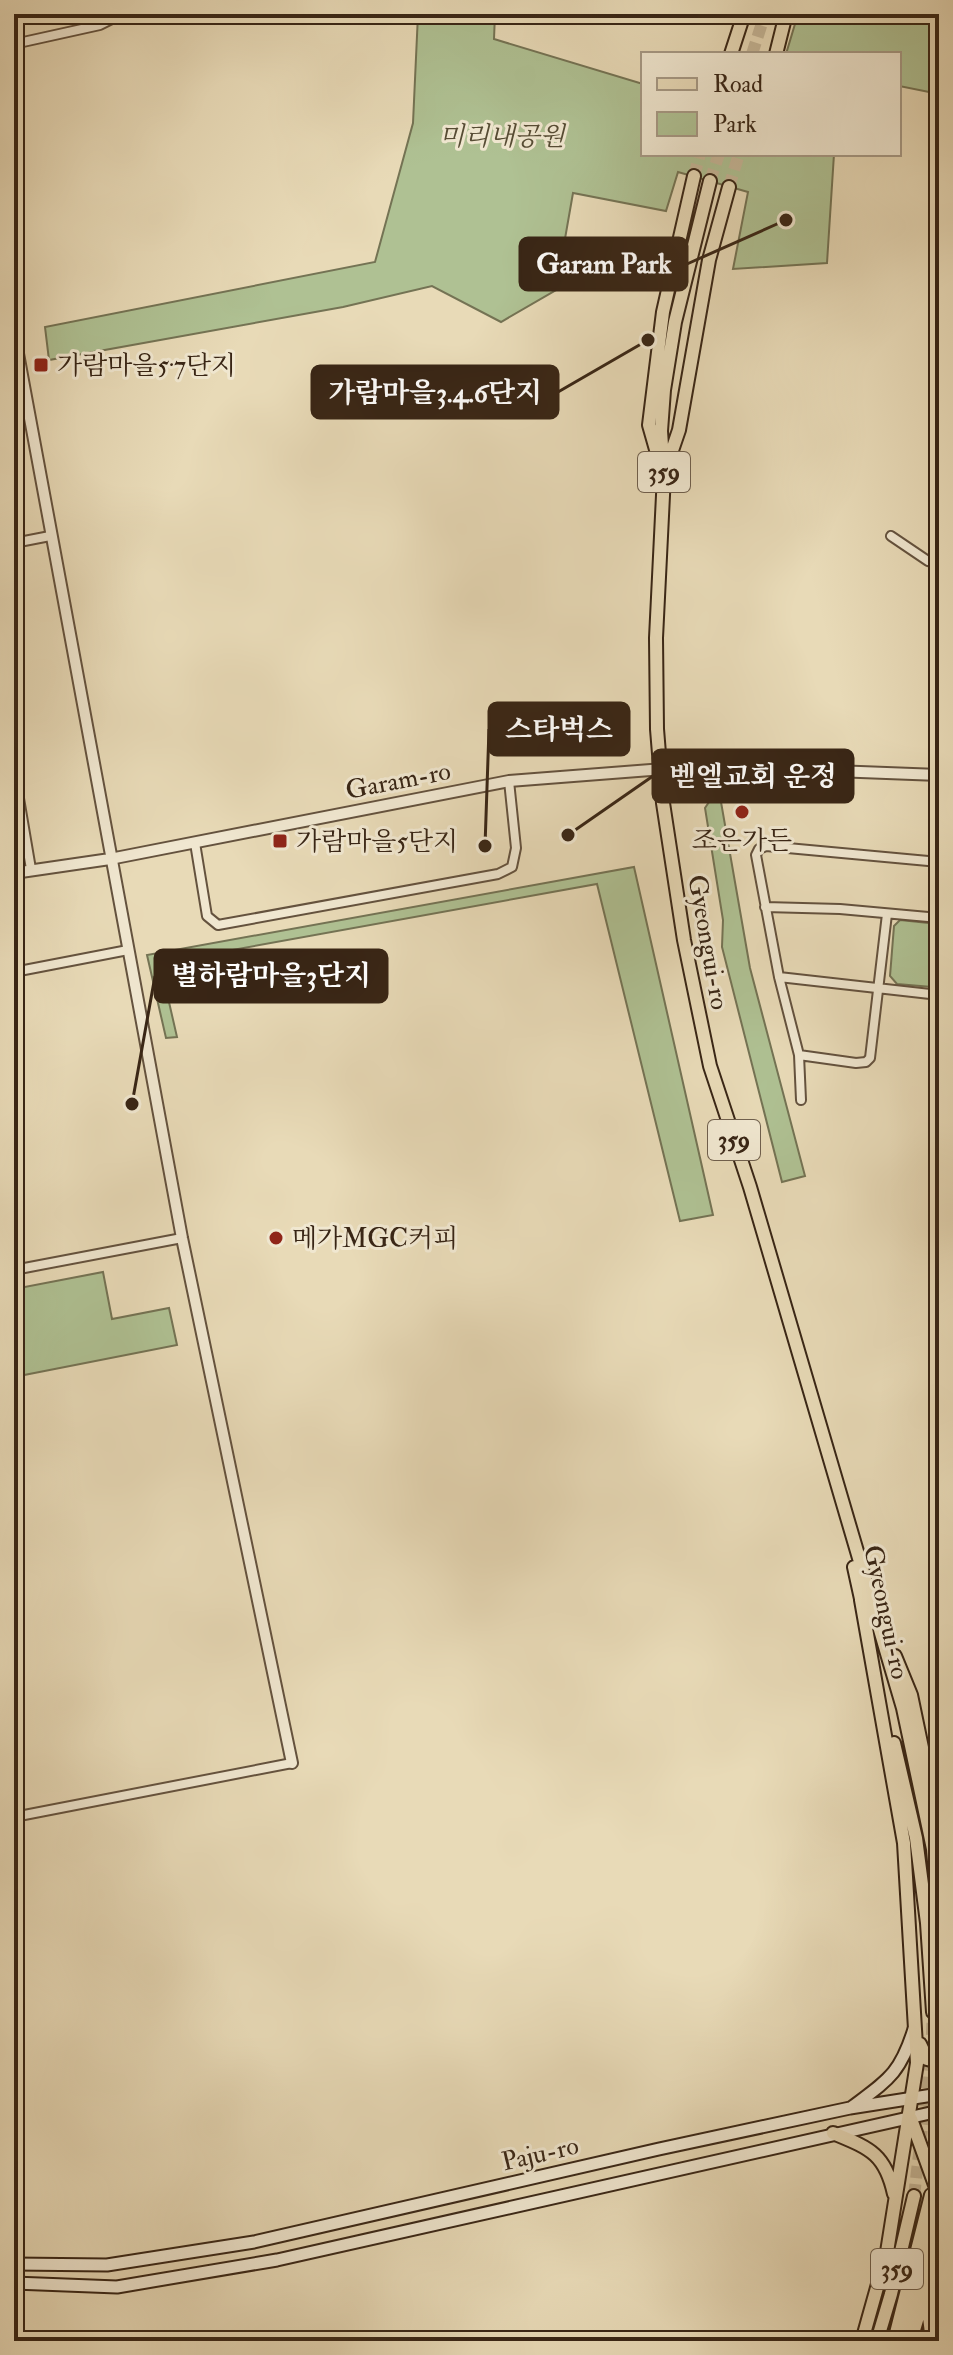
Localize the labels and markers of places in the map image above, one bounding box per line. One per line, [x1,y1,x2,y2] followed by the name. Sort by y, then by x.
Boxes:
[520,238,687,290] callout: Garam Park
[57,350,236,382] place label: 가람마을5·7단지
[32,356,50,374] marker: 가람마을5·7단지
[312,366,558,418] callout: 가람마을3.4.6단지
[489,703,629,755] callout: 스타벅스
[653,750,853,802] callout: 벧엘교회 운정
[733,803,751,821] marker: 조은가든
[692,825,792,857] place label: 조은가든
[296,826,458,858] place label: 가람마을5단지
[271,832,289,850] marker: 가람마을5단지
[155,950,387,1002] callout: 별하람마을3단지
[292,1223,458,1255] place label: 메가MGC커피
[267,1229,285,1247] marker: 메가MGC커피

